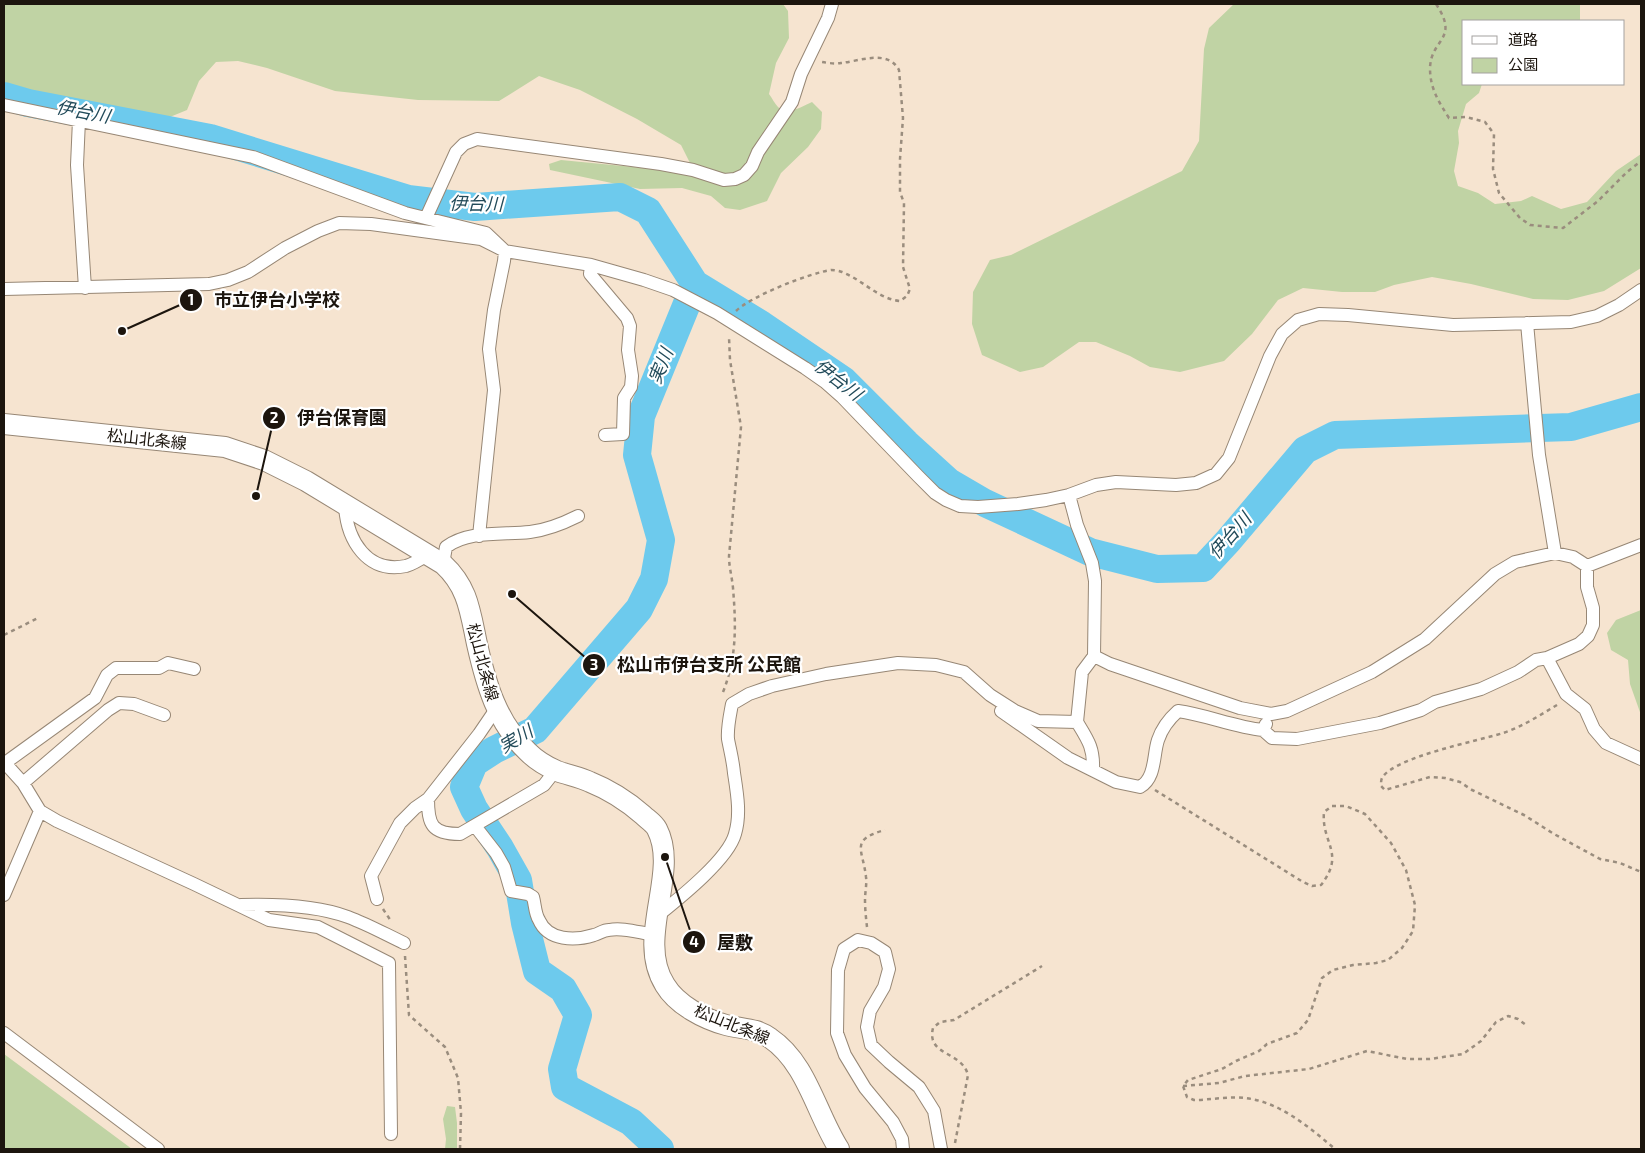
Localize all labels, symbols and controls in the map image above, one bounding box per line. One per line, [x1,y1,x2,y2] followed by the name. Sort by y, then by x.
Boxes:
[1462,20,1625,85] legend
[1508,30,1538,48] text: 道路
[1508,55,1538,73] text: 公園
[55,95,114,127] water label: 伊台川
[449,192,505,215] water label: 伊台川
[179,284,350,317] callout: 市立伊台小学校
[214,288,340,310] text: 市立伊台小学校
[188,290,194,308] text: 1
[643,343,678,386] water label: 実川
[811,354,868,406] water label: 伊台川
[262,402,397,435] callout: 伊台保育園
[297,406,387,428] text: 伊台保育園
[270,408,279,426] text: 2
[106,425,188,452] street label: 松山北条線
[1203,506,1257,563] water label: 伊台川
[464,621,503,703] street label: 松山北条線
[582,649,811,682] callout: 松山市伊台支所 公民館
[617,653,801,675] text: 松山市伊台支所 公民館
[590,655,598,673] text: 3
[494,718,538,757] water label: 実川
[682,926,763,959] callout: 屋敷
[717,931,753,953] text: 屋敷
[689,932,699,950] text: 4
[692,1000,773,1047] street label: 松山北条線

